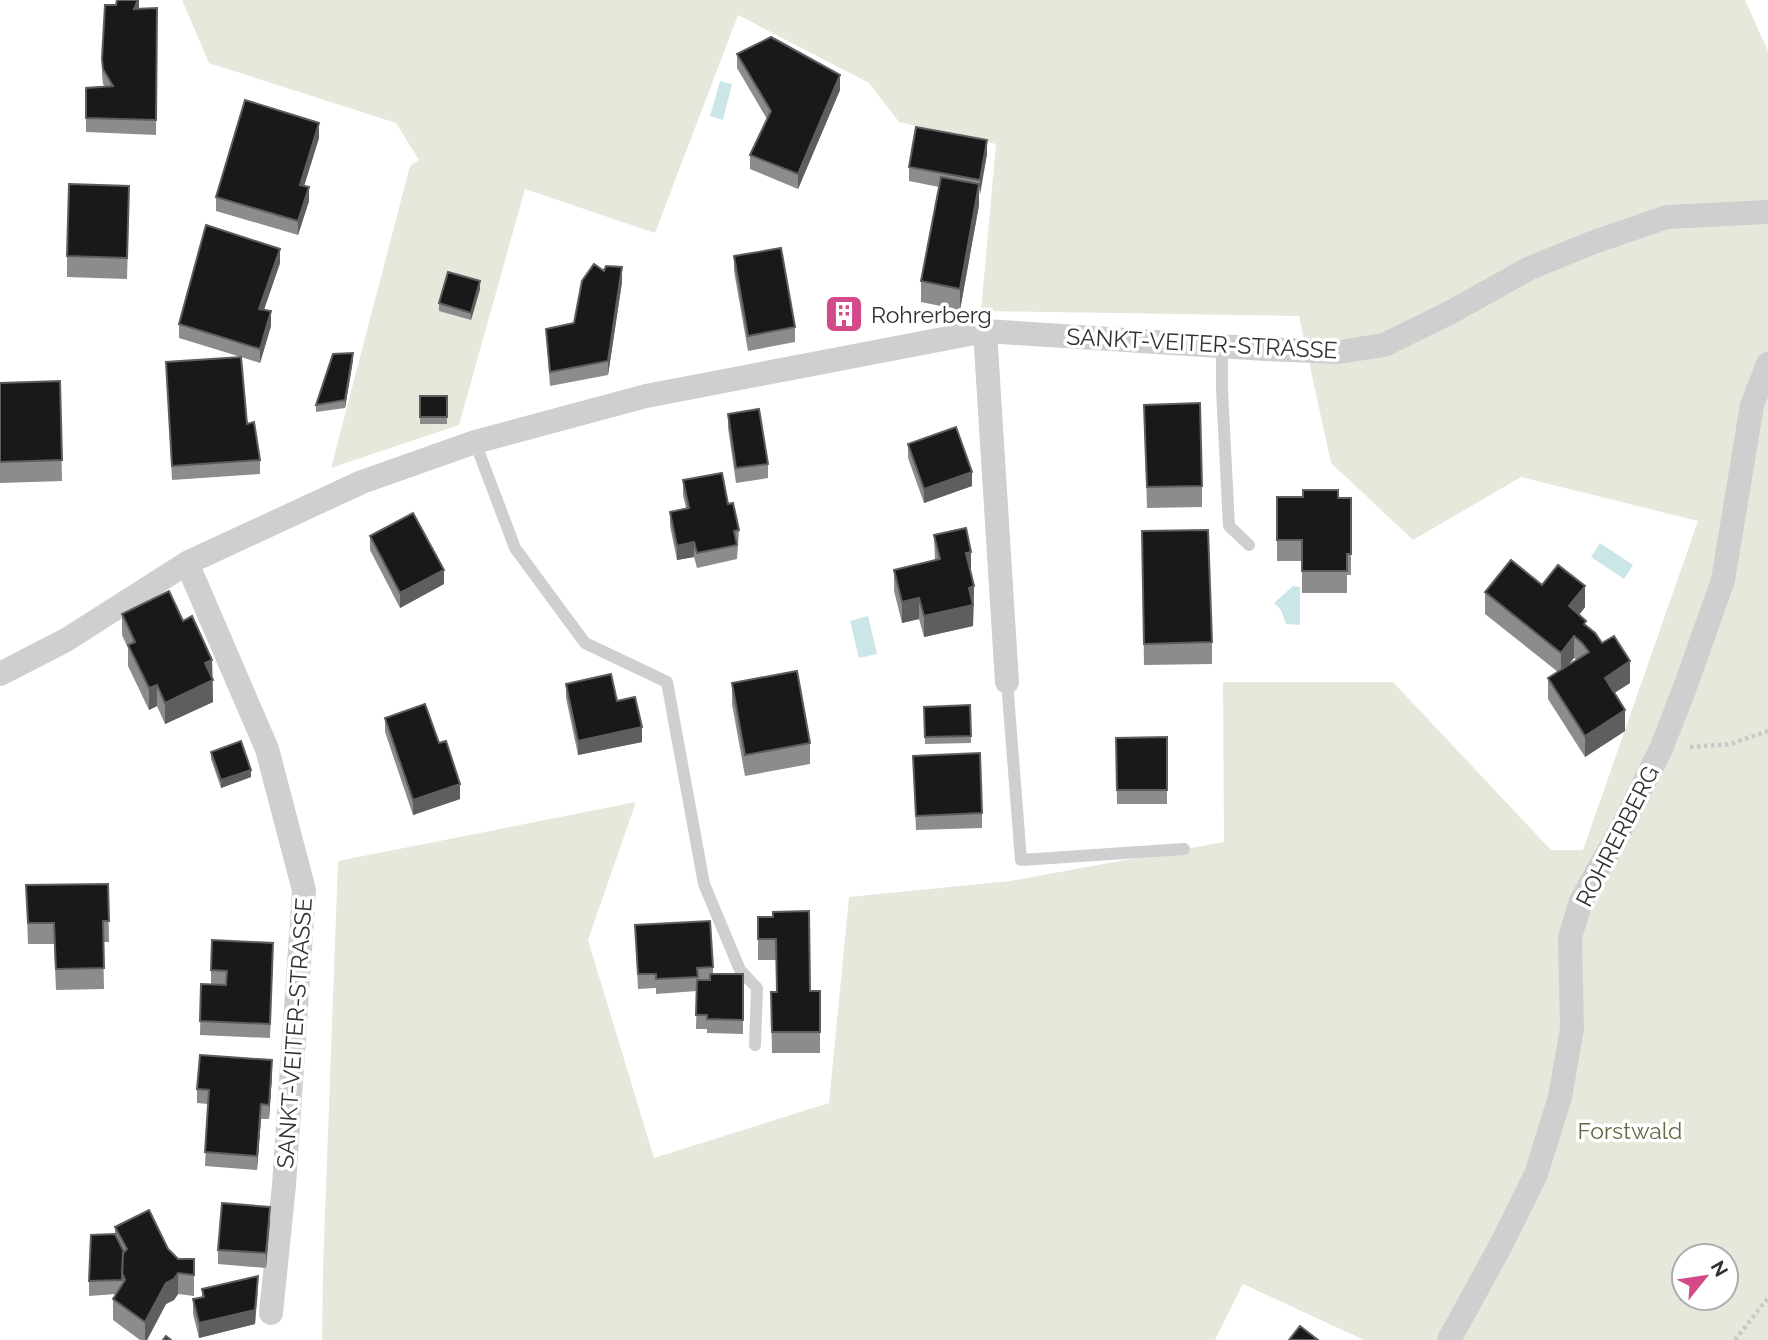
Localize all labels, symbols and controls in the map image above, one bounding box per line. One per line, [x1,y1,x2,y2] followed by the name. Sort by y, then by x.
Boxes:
[823,293,865,335] building icon: Rohrerberg
[871,301,992,328] place label: Rohrerberg
[1066,322,1338,364] street label: SANKT-VEITER-STRASSE
[1570,761,1664,911] street label: ROHRERBERG
[271,897,317,1169] street label: SANKT-VEITER-STRASSE
[1578,1117,1682,1144] park label: Forstwald
[1670,1242,1740,1312] north arrow
[1707,1257,1733,1280] text: N

